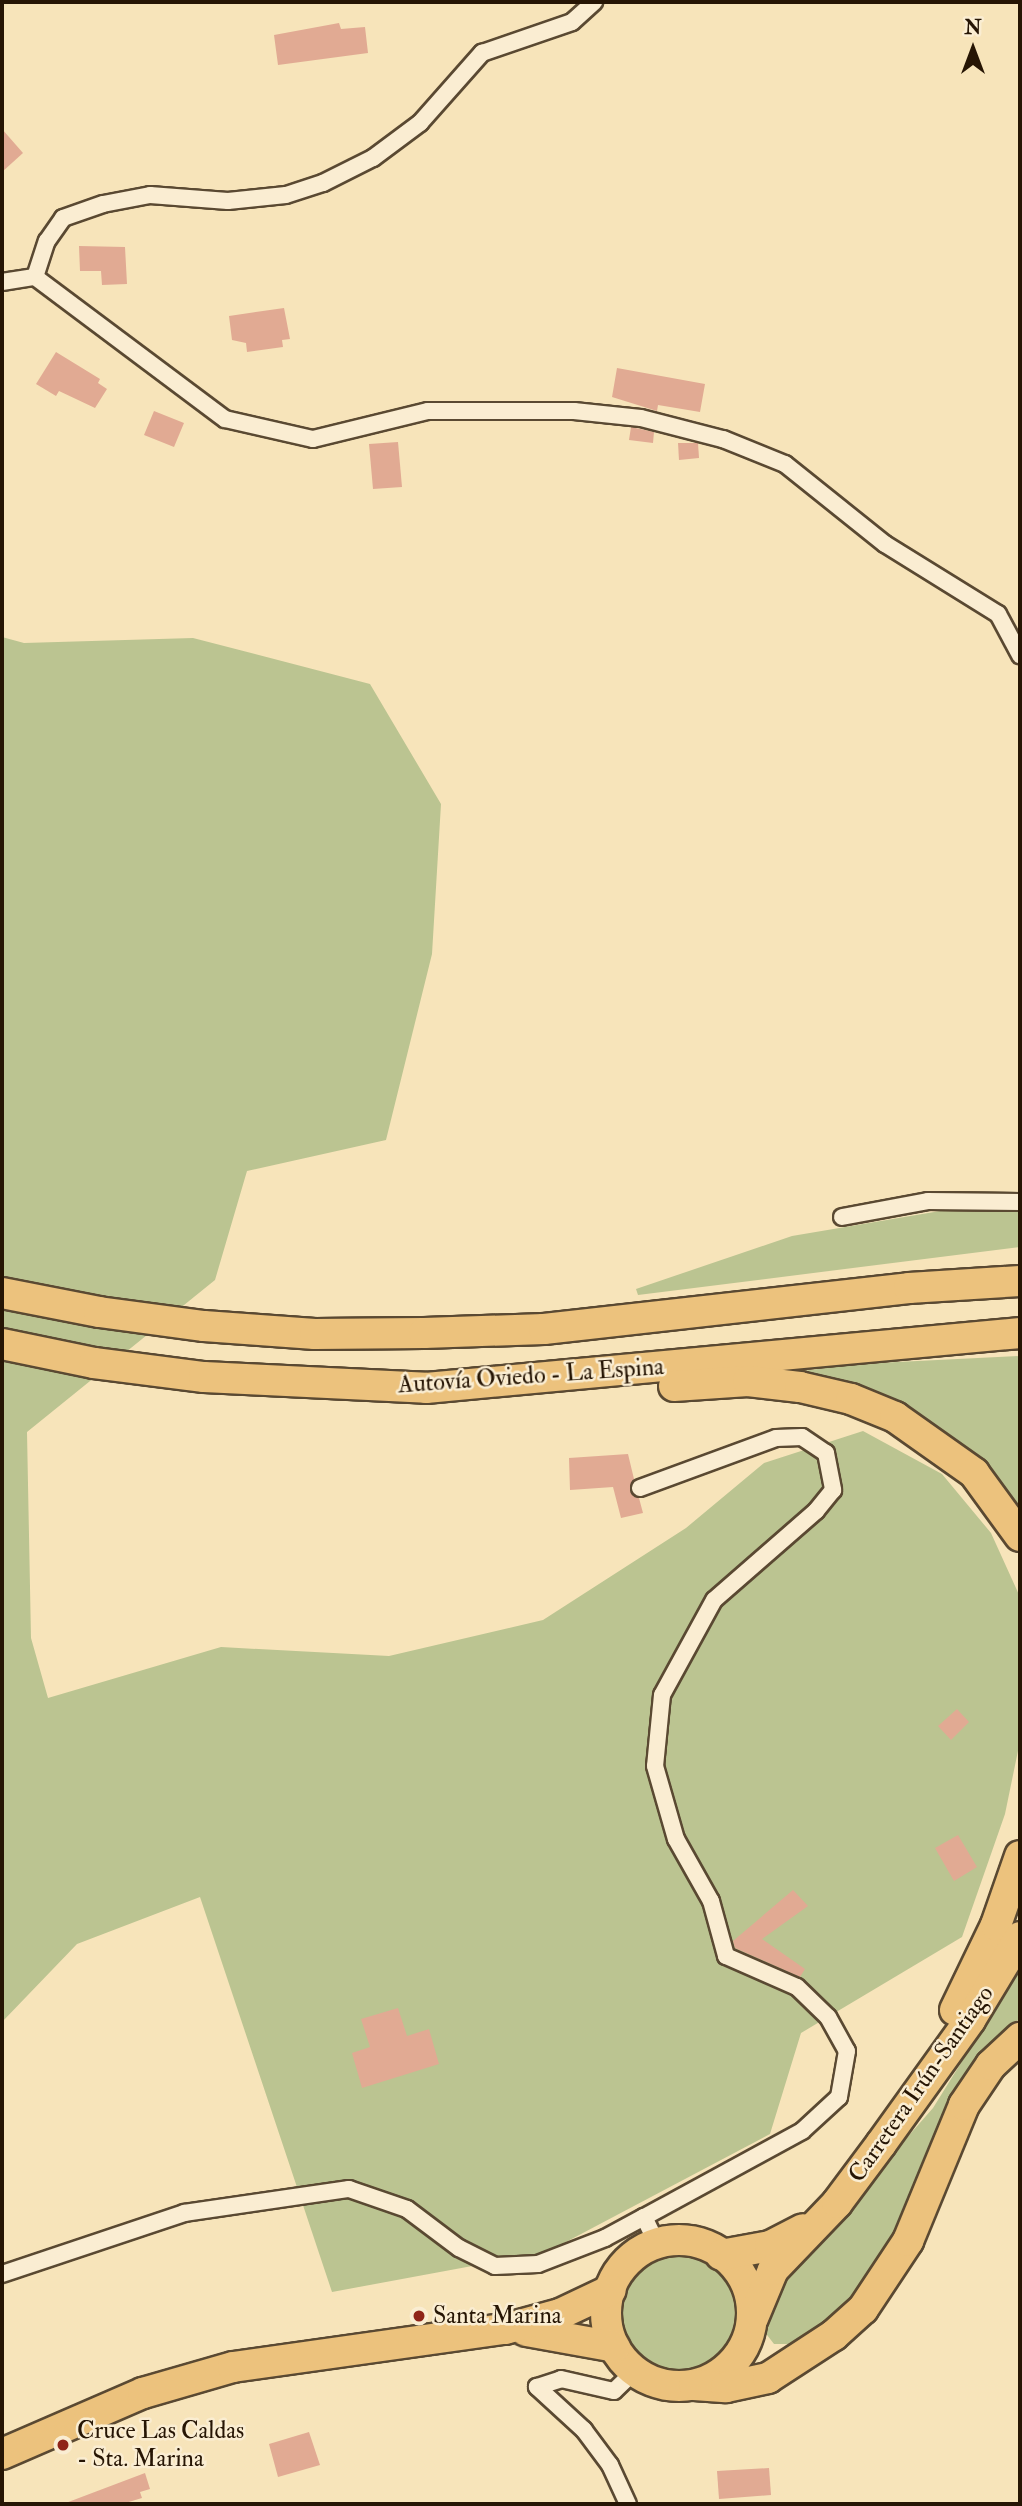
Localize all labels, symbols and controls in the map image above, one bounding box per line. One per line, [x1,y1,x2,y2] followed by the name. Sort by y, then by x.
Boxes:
[938,14,1008,84] north arrow
[964,16,982,40] text: N
[397,1352,665,1400] street label: Autovía Oviedo - La Espina
[842,1980,1000,2188] street label: Carretera Irún-Santiago
[433,2302,562,2330] place label: Santa Marina
[411,2308,427,2324] marker: Santa Marina
[77,2417,244,2473] place label: Cruce Las Caldas - Sta. Marina
[55,2437,71,2453] marker: Cruce Las Caldas - Sta. Marina

